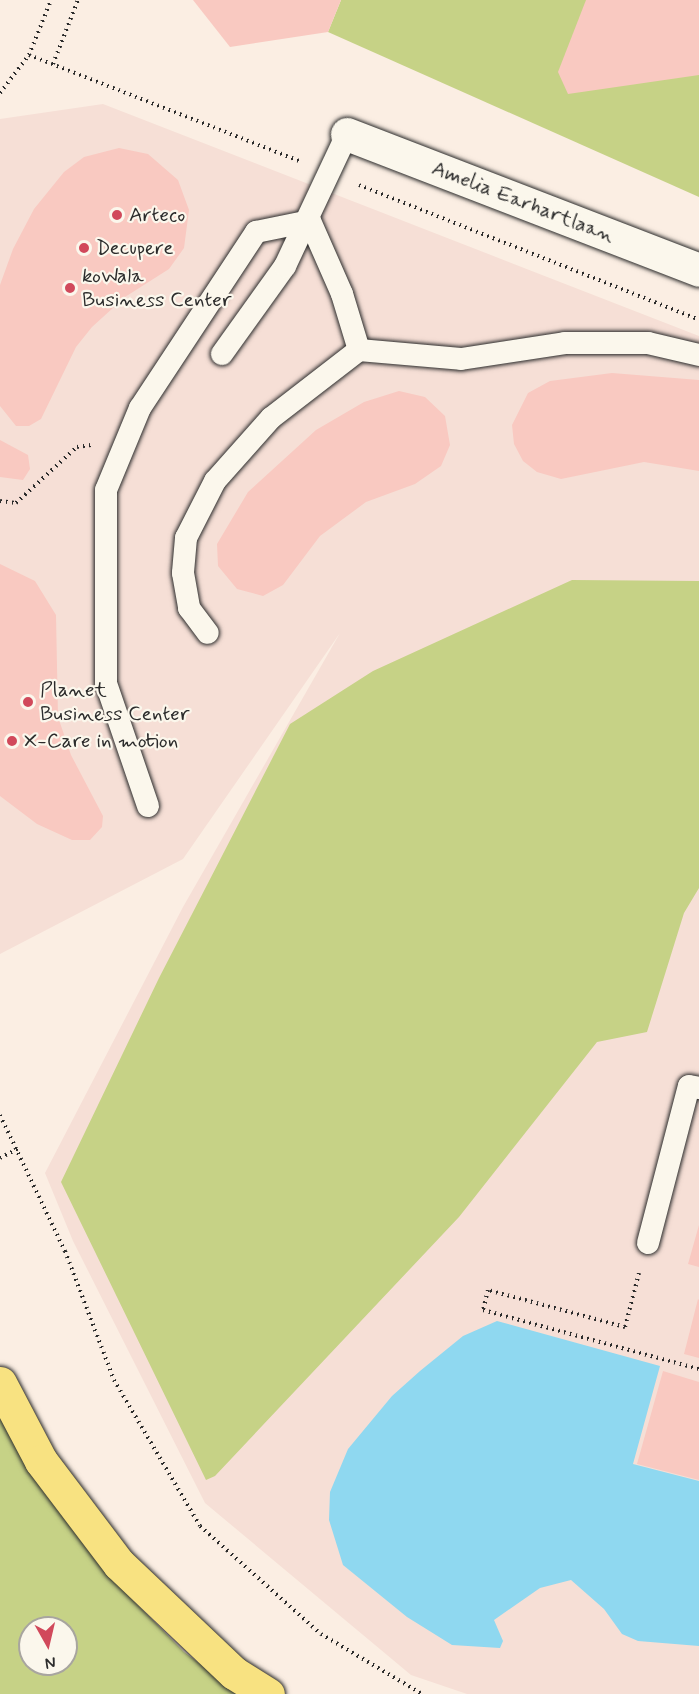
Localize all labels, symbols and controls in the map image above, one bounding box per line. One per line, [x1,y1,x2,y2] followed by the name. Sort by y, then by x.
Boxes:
[431,156,615,248] street label: Amelia Earhartlaan
[129,202,185,228] place label: Arteco
[110,208,124,222] marker: Arteco
[96,235,173,261] place label: Decupere
[77,241,91,255] marker: Decupere
[82,263,235,313] place label: koWala Business Center
[63,281,77,295] marker: koWala Business Center
[40,677,193,727] place label: Planet Business Center
[21,695,35,709] marker: Planet Business Center
[24,728,175,754] place label: X-Care in motion
[5,734,19,748] marker: X-Care in motion
[18,1616,78,1676] north arrow
[44,1651,57,1673] text: N

